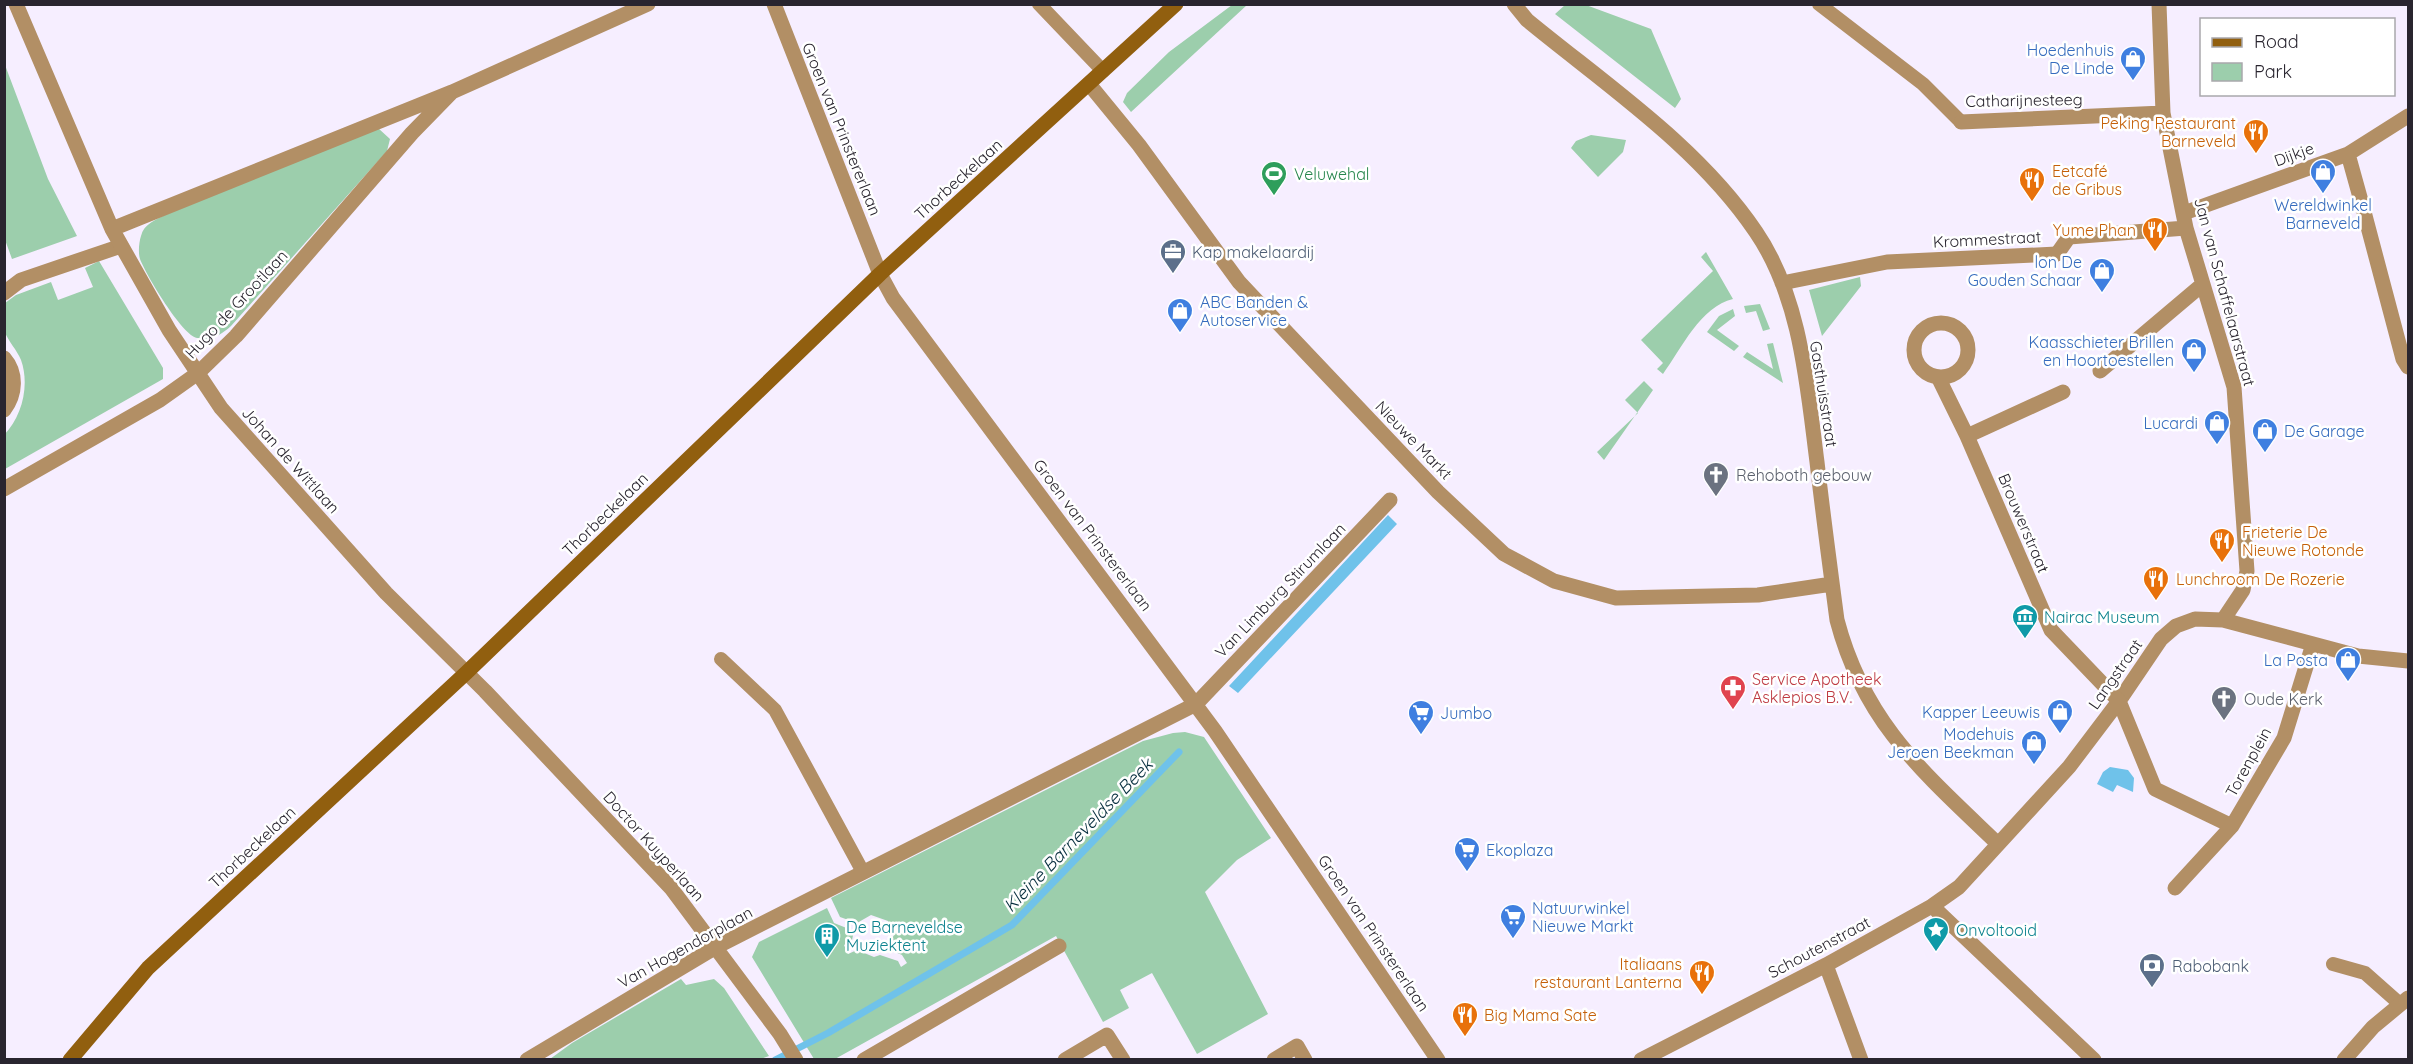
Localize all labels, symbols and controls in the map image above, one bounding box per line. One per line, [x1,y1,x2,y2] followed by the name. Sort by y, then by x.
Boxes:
[2200,18,2395,96] legend
[2254,30,2299,53] text: Road
[798,40,886,218] street label: Groen van Prinstererlaan
[2027,40,2114,78] place label: Hoedenhuis De Linde
[2118,44,2148,82] shop icon: Hoedenhuis De Linde
[2254,60,2292,83] text: Park
[1965,89,2083,111] street label: Catharijnesteeg
[2100,113,2236,151] place label: Peking Restaurant Barneveld
[2241,117,2271,155] restaurant icon: Peking Restaurant Barneveld
[910,134,1006,224] street label: Thorbeckelaan
[2271,138,2317,170] street label: Dijkje
[2308,157,2338,195] shop icon: Wereldwinkel Barneveld
[1259,159,1289,197] sports icon: Veluwehal
[2052,161,2122,199] place label: Eetcafé de Gribus
[1294,164,1370,184] place label: Veluwehal
[2017,165,2047,203] restaurant icon: Eetcafé de Gribus
[2274,195,2372,233] place label: Wereldwinkel Barneveld
[2190,196,2260,388] street label: Jan van Schaffelaarstraat
[2140,215,2170,253] restaurant icon: Yume Phan
[2053,220,2136,240] place label: Yume Phan
[1932,226,2042,252] street label: Krommestraat
[1158,237,1188,275] office icon: Kap makelaardij
[1192,242,1315,262] place label: Kap makelaardij
[180,245,292,363] street label: Hugo de Grootlaan
[1968,252,2082,290] place label: lon De Gouden Schaar
[2087,256,2117,294] shop icon: lon De Gouden Schaar
[1200,292,1308,330] place label: ABC Banden & Autoservice
[1165,296,1195,334] shop icon: ABC Banden & Autoservice
[2028,332,2174,370] place label: Kaasschieter Brillen en Hoortoestellen
[2179,336,2209,374] shop icon: Kaasschieter Brillen en Hoortoestellen
[1806,340,1842,448] street label: Gasthuisstraat
[1371,396,1457,484] street label: Nieuwe Markt
[238,403,344,517] street label: Johan de Wittlaan
[2202,408,2232,446] shop icon: Lucardi
[2143,413,2198,433] place label: Lucardi
[2250,416,2280,454] shop icon: De Garage
[2284,421,2364,441] place label: De Garage
[1029,455,1157,615] street label: Groen van Prinstererlaan
[1701,460,1731,498] church icon: Rehoboth gebouw
[1736,465,1872,485] place label: Rehoboth gebouw
[558,468,652,560] street label: Thorbeckelaan
[1994,470,2054,576] street label: Brouwerstraat
[1210,518,1350,662] street label: Van Limburg Stirumlaan
[2242,522,2364,560] place label: Frieterie De Nieuwe Rotonde
[2207,526,2237,564] restaurant icon: Frieterie De Nieuwe Rotonde
[2141,564,2171,602] restaurant icon: Lunchroom De Rozerie
[2176,569,2345,589] place label: Lunchroom De Rozerie
[2010,602,2040,640] museum icon: Nairac Museum
[2044,607,2160,627] place label: Nairac Museum
[2084,635,2146,713] street label: Langstraat
[2333,645,2363,683] shop icon: La Posta
[2264,650,2328,670] place label: La Posta
[1752,669,1881,707] place label: Service Apotheek Asklepios B.V.
[1718,673,1748,711] pharmacy icon: Service Apotheek Asklepios B.V.
[2209,684,2239,722] church icon: Oude Kerk
[2244,689,2323,709] place label: Oude Kerk
[2045,697,2075,735] shop icon: Kapper Leeuwis
[1406,698,1436,736] supermarket icon: Jumbo
[1922,702,2040,722] place label: Kapper Leeuwis
[1440,703,1492,723] place label: Jumbo
[1887,724,2014,762] place label: Modehuis Jeroen Beekman
[2221,724,2275,800] street label: Torenplein
[2019,728,2049,766] shop icon: Modehuis Jeroen Beekman
[998,752,1159,917] water label: Kleine Barneveldse Beek
[599,787,709,905] street label: Doctor Kuyperlaan
[204,802,300,892] street label: Thorbeckelaan
[1452,835,1482,873] supermarket icon: Ekoplaza
[1486,840,1553,860] place label: Ekoplaza
[1314,851,1434,1015] street label: Groen van Prinstererlaan
[1532,898,1634,936] place label: Natuurwinkel Nieuwe Markt
[614,902,756,992] street label: Van Hogendorplaan
[1498,902,1528,940] supermarket icon: Natuurwinkel Nieuwe Markt
[1765,912,1873,982] street label: Schoutenstraat
[1921,915,1951,953] place icon: Onvoltooid
[846,917,963,955] place label: De Barneveldse Muziektent
[1956,920,2037,940] place label: Onvoltooid
[812,921,842,959] building icon: De Barneveldse Muziektent
[2137,951,2167,989] bank icon: Rabobank
[1534,954,1682,992] place label: Italiaans restaurant Lanterna
[2172,956,2249,976] place label: Rabobank
[1687,958,1717,996] restaurant icon: Italiaans restaurant Lanterna
[1450,1000,1480,1038] restaurant icon: Big Mama Sate
[1484,1005,1597,1025] place label: Big Mama Sate

